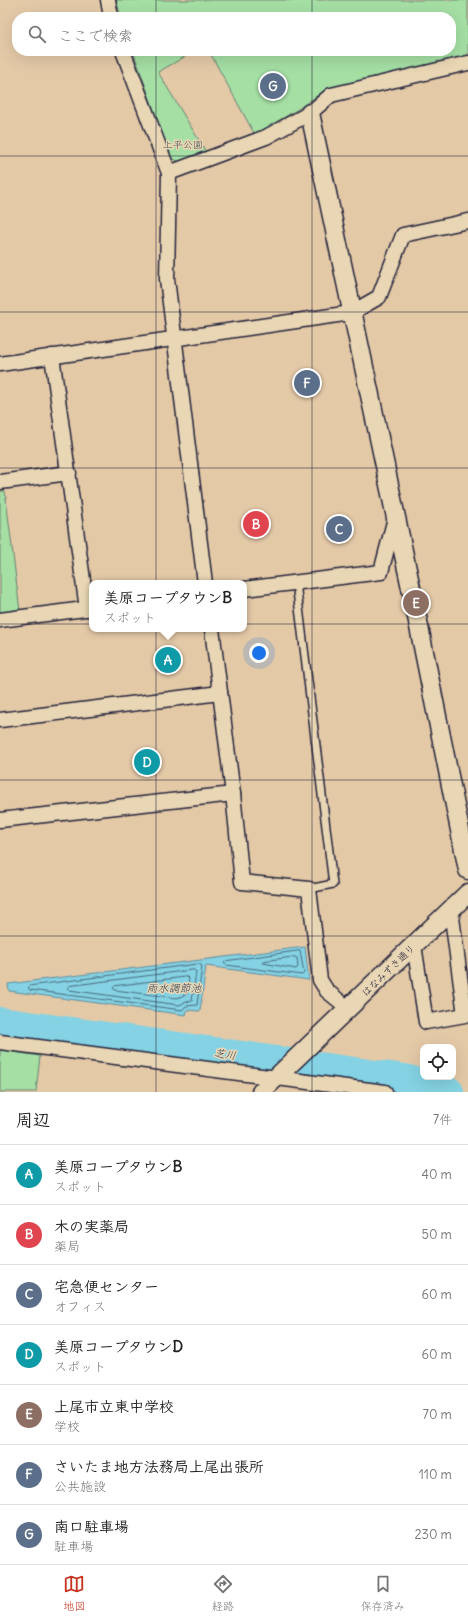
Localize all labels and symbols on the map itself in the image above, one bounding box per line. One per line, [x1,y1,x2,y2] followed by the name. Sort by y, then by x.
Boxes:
[260,71,286,101] pin: G
[163,138,203,151] park label: 上平公園
[294,368,320,398] pin: F
[243,509,269,539] pin: B
[326,514,352,544] pin: C
[403,588,429,618] pin: E
[249,643,269,663] your location
[155,645,181,675] pin: A
[134,747,160,777] pin: D
[359,942,418,999] street label: はなみずき通り
[147,981,202,995] water label: 雨水調節池
[213,1046,237,1062] water label: 芝川

